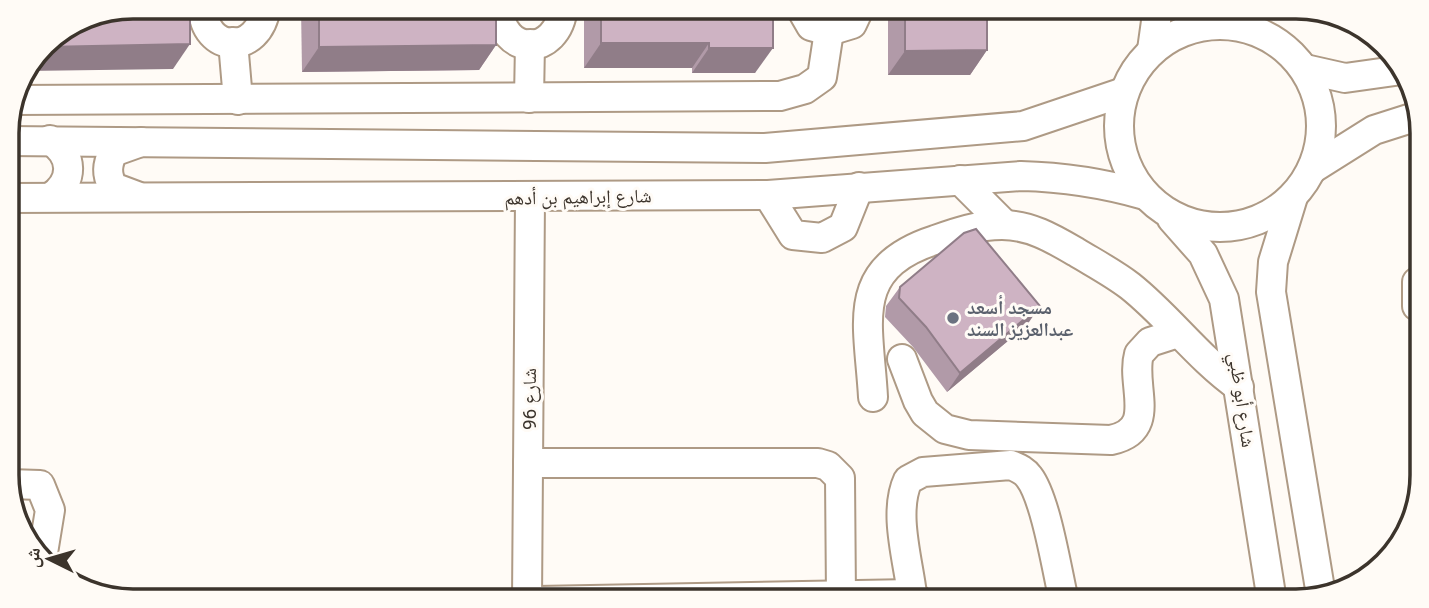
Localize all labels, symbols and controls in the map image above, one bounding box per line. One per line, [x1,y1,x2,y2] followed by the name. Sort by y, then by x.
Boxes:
[504,184,652,212] street label: شارع إبراهيم بن أدهم
[967,295,1074,341] place label: مسجد أسعد عبدالعزيز السند
[945,310,961,326] marker: مسجد أسعد عبدالعزيز السند
[1220,351,1260,449] street label: شارع أبو ظبي
[518,368,541,430] street label: شارع 96
[14,524,84,594] north arrow
[20,547,45,569] text: ش

